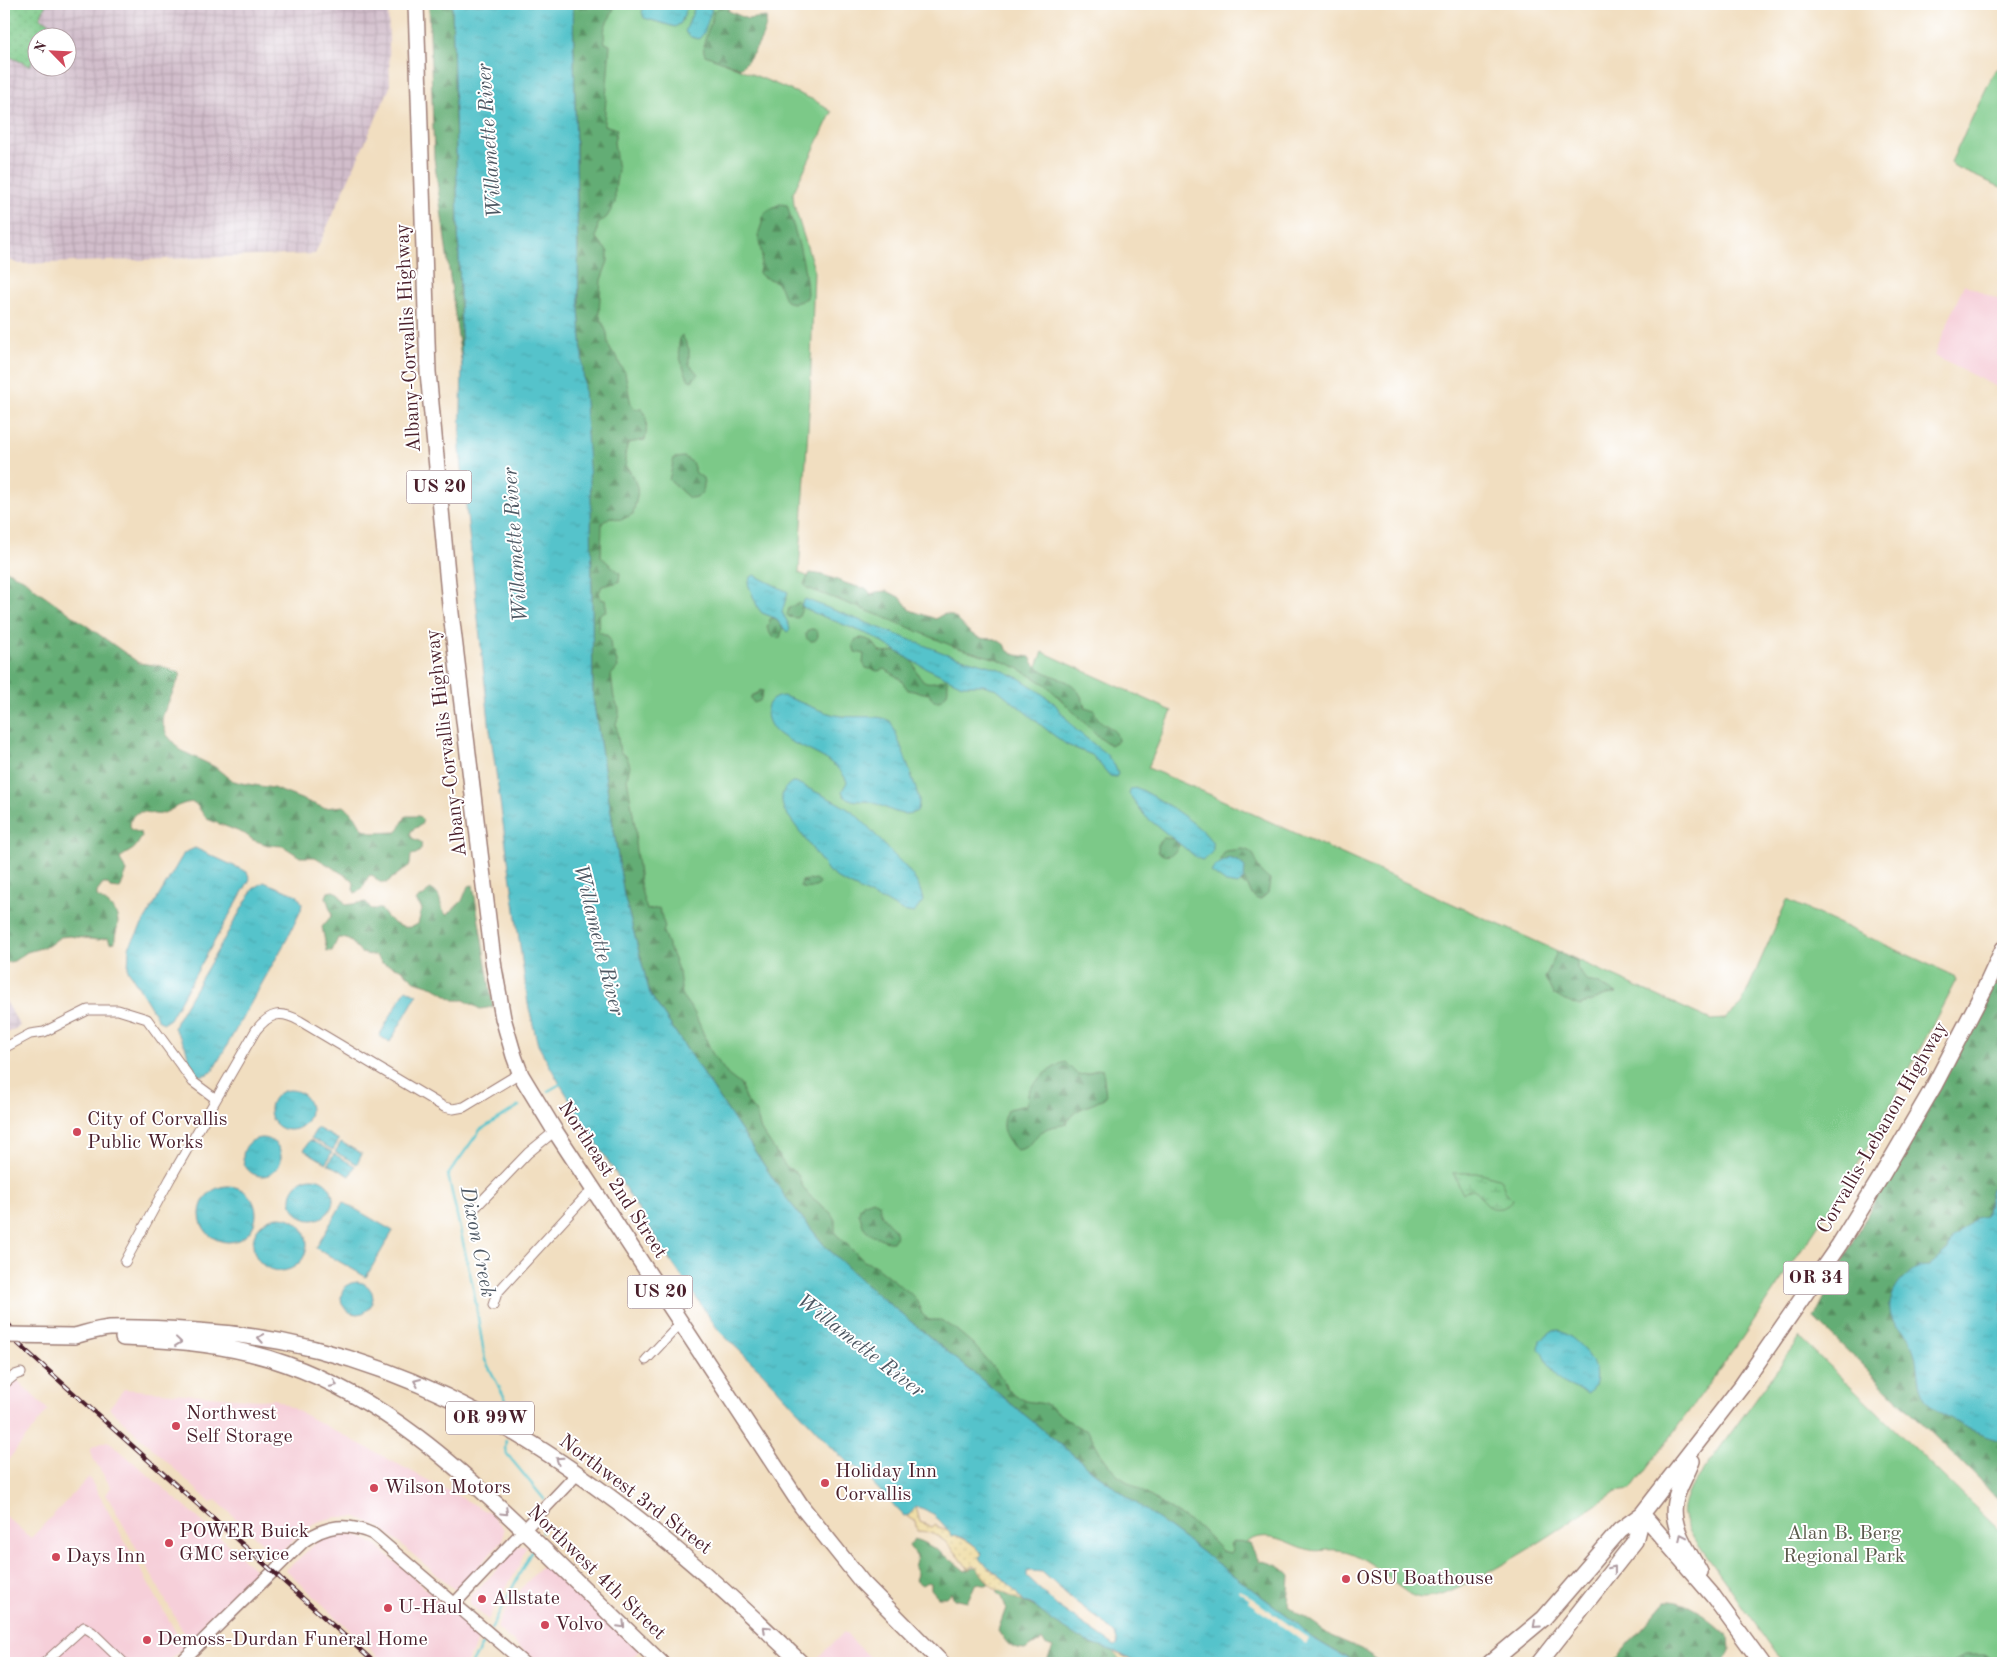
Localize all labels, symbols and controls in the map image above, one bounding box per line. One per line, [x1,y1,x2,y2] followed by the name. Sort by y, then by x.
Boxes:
[28,28,78,78] north arrow
[32,39,50,55] text: N
[474,62,506,219] water label: Willamette River
[393,223,425,453] street label: Albany-Corvallis Highway
[500,466,532,623] water label: Willamette River
[406,471,472,504] road number: US 20
[423,628,471,858] street label: Albany-Corvallis Highway
[569,862,627,1019] water label: Willamette River
[1814,1018,1952,1238] street label: Corvallis-Lebanon Highway
[554,1098,670,1262] street label: Northeast 2nd Street
[87,1110,227,1153] place label: City of Corvallis Public Works
[71,1126,83,1138] marker: City of Corvallis Public Works
[456,1184,498,1299] water label: Dixon Creek
[1784,1262,1848,1294] road number: OR 34
[628,1275,692,1308] road number: US 20
[792,1290,929,1403] water label: Willamette River
[257,1333,265,1343] one-way arrow
[174,1336,182,1347] one-way arrow
[328,1378,337,1388] one-way arrow
[413,1378,422,1389] one-way arrow
[446,1402,534,1435] road number: OR 99W
[186,1404,293,1447] place label: Northwest Self Storage
[170,1420,182,1432] marker: Northwest Self Storage
[555,1431,715,1559] street label: Northwest 3rd Street
[555,1457,565,1466] one-way arrow
[835,1462,937,1505] place label: Holiday Inn Corvallis
[819,1477,831,1489] marker: Holiday Inn Corvallis
[384,1478,511,1498] place label: Wilson Motors
[368,1482,380,1494] marker: Wilson Motors
[523,1502,669,1644] street label: Northwest 4th Street
[499,1506,508,1515] one-way arrow
[179,1522,309,1565] place label: POWER Buick GMC service
[1783,1524,1905,1567] park label: Alan B. Berg Regional Park
[1678,1533,1688,1542] one-way arrow
[163,1537,175,1549] marker: POWER Buick GMC service
[66,1547,146,1567] place label: Days Inn
[50,1551,62,1563] marker: Days Inn
[1607,1566,1615,1575] one-way arrow
[1356,1569,1493,1589] place label: OSU Boathouse
[1340,1573,1352,1585] marker: OSU Boathouse
[492,1589,560,1609] place label: Allstate
[476,1593,488,1605] marker: Allstate
[398,1598,463,1618] place label: U-Haul
[382,1602,394,1614] marker: U-Haul
[555,1615,603,1635] place label: Volvo
[539,1619,551,1631] marker: Volvo
[616,1619,625,1628] one-way arrow
[1532,1619,1541,1628] one-way arrow
[763,1626,772,1635] one-way arrow
[157,1630,428,1650] place label: Demoss-Durdan Funeral Home
[141,1634,153,1646] marker: Demoss-Durdan Funeral Home

